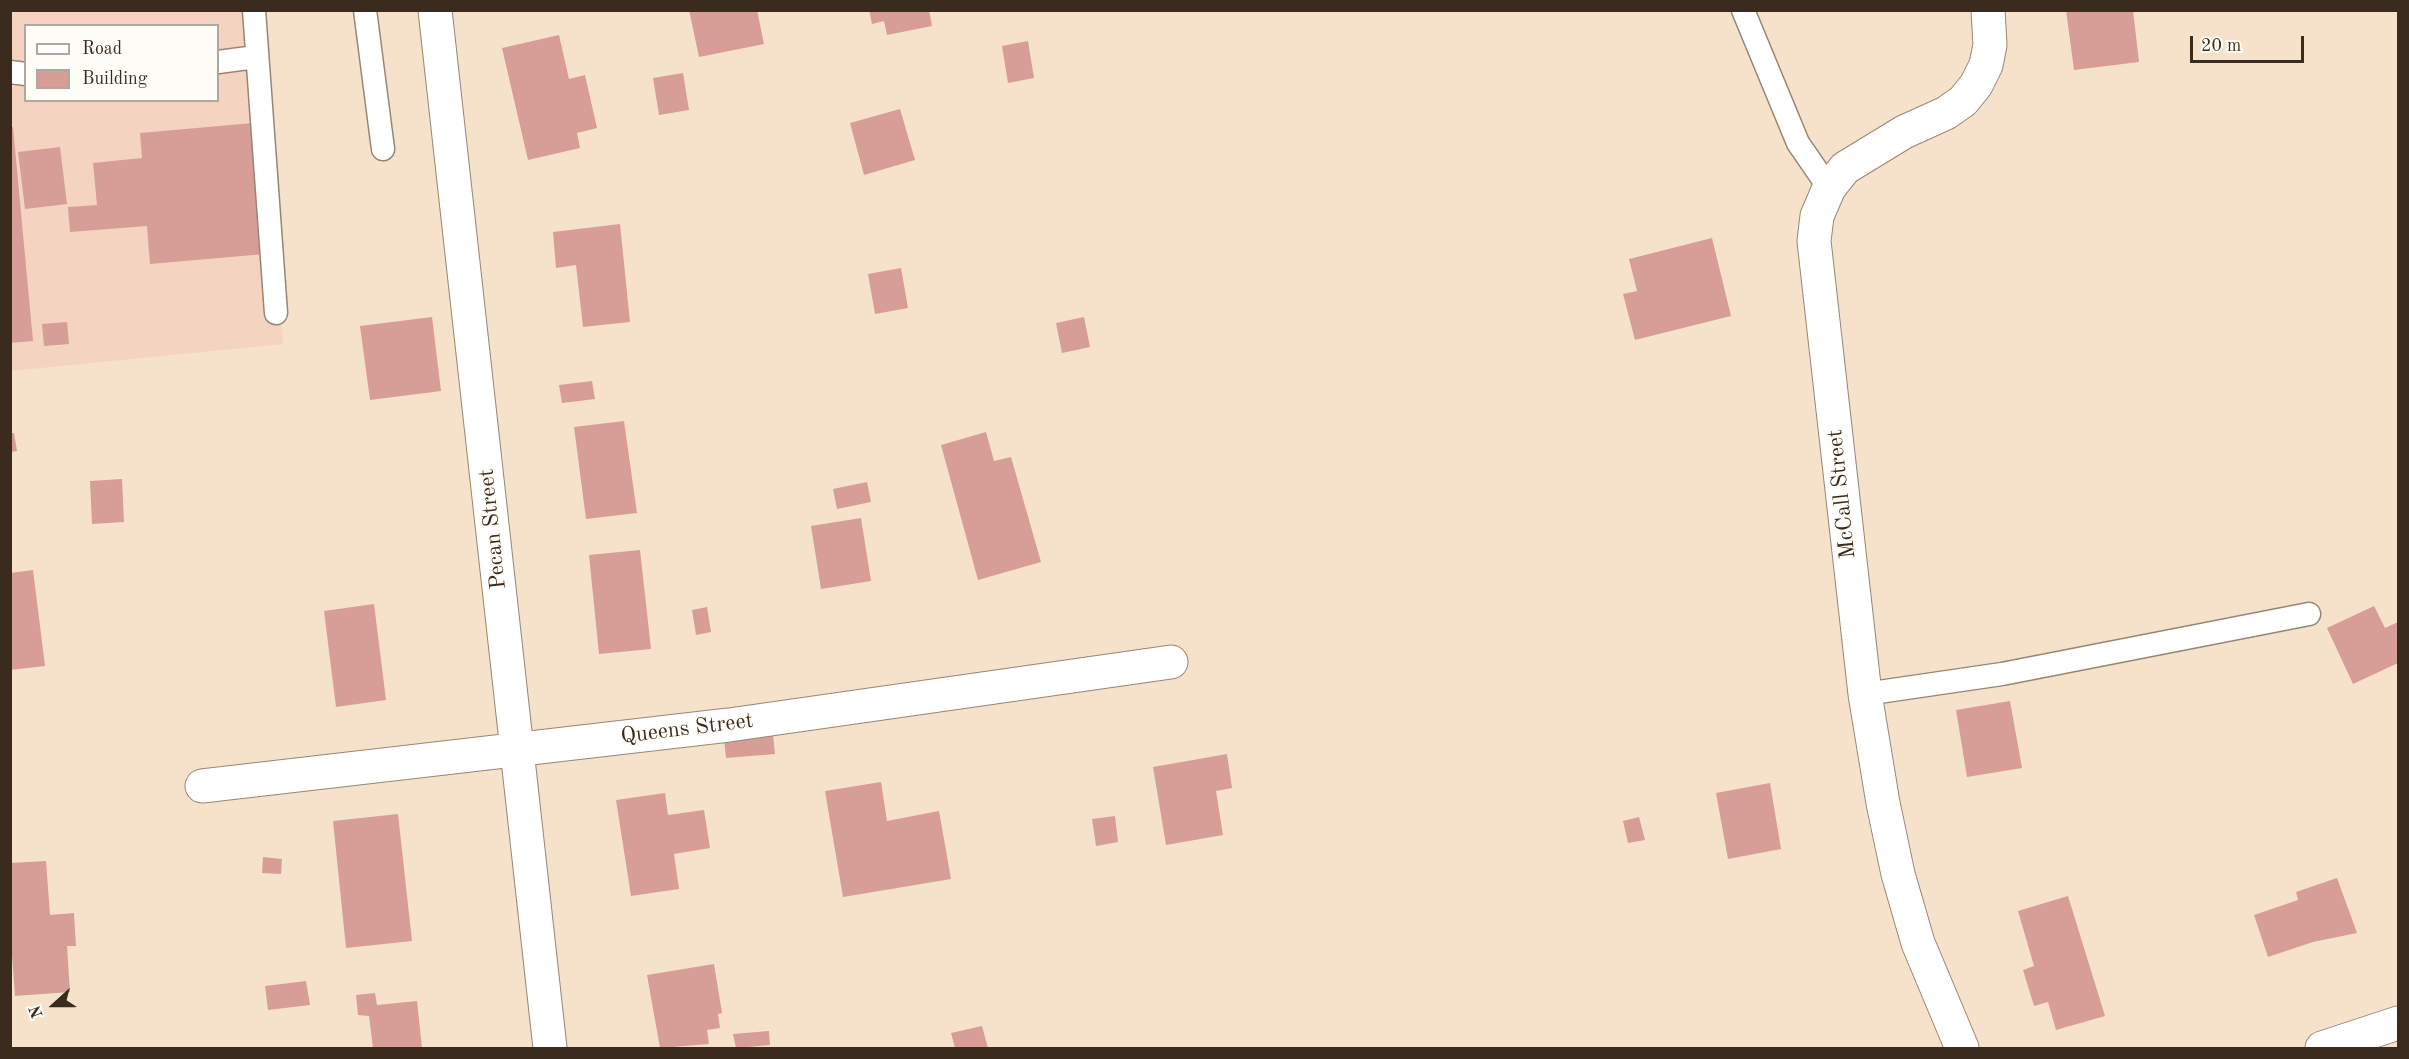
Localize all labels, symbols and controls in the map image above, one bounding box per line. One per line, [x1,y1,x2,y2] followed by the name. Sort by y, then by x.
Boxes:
[24,24,219,102] legend
[2193,24,2307,62] scale bar
[2201,37,2241,55] text: 20 m
[82,40,122,58] text: Road
[82,70,147,88] text: Building
[1822,428,1862,560] street label: McCall Street
[474,468,512,590] street label: Pecan Street
[619,708,755,750] street label: Queens Street
[24,975,84,1035] north arrow
[28,1003,47,1020] text: N

